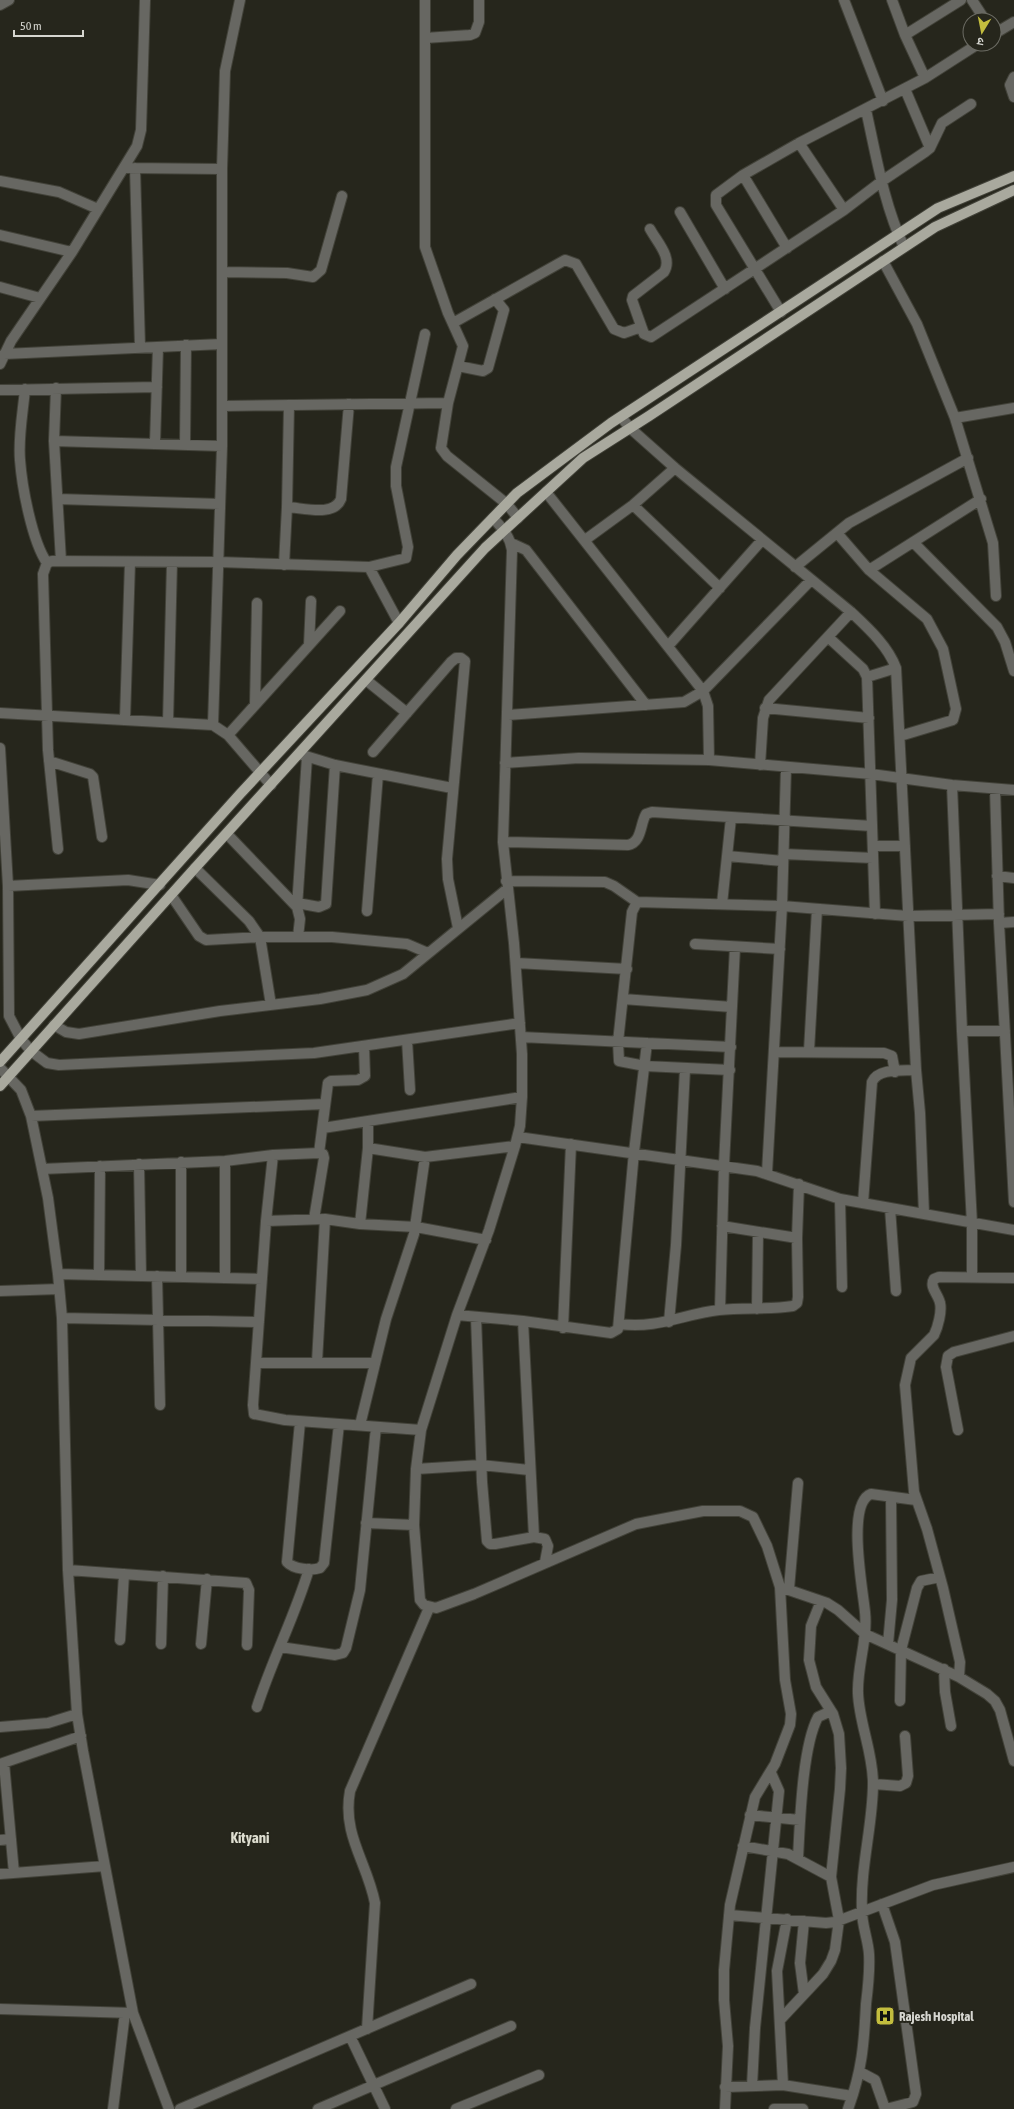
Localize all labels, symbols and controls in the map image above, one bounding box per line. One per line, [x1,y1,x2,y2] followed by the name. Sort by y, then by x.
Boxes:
[14,12,83,38] scale bar
[962,12,1002,52] north arrow
[20,19,42,33] text: 50 m
[975,35,984,48] text: उ
[231,1829,269,1846] district label: Kityani
[874,2005,896,2027] hospital icon: Rajesh Hospital
[899,2009,974,2024] place label: Rajesh Hospital

